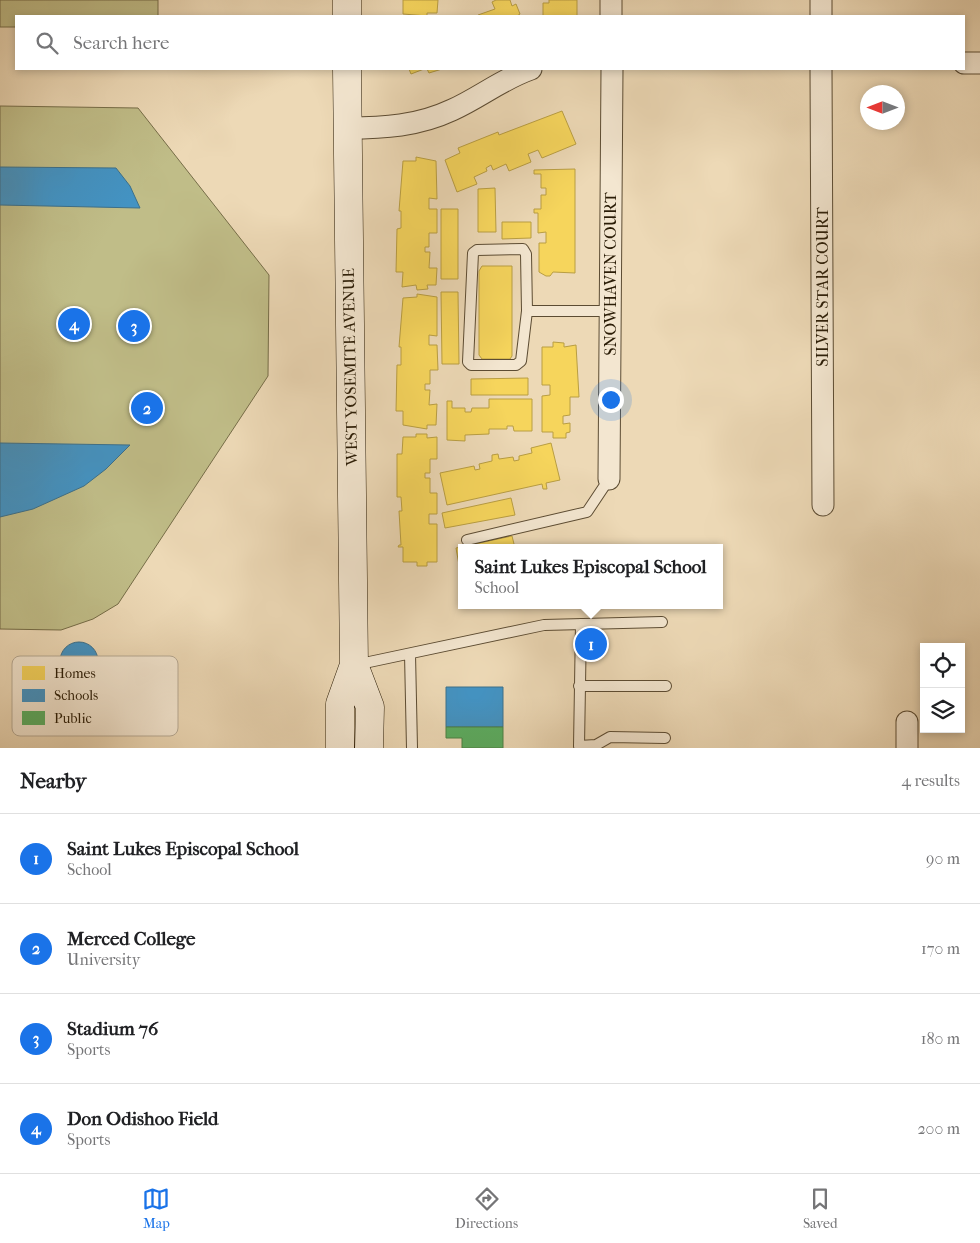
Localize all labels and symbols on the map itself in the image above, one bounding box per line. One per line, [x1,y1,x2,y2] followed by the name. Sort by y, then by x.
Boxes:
[860,85,905,130] north arrow
[601,192,620,356] street label: SNOWHAVEN COURT
[813,207,832,367] street label: SILVER STAR COURT
[339,268,361,467] street label: WEST YOSEMITE AVENUE
[58,305,90,343] pin: 4
[118,307,150,345] pin: 3
[598,387,624,413] your location
[131,389,163,427] pin: 2
[575,625,607,663] pin: 1
[12,656,178,736] legend
[54,665,96,682] text: Homes
[54,687,98,704] text: Schools
[54,710,92,727] text: Public

